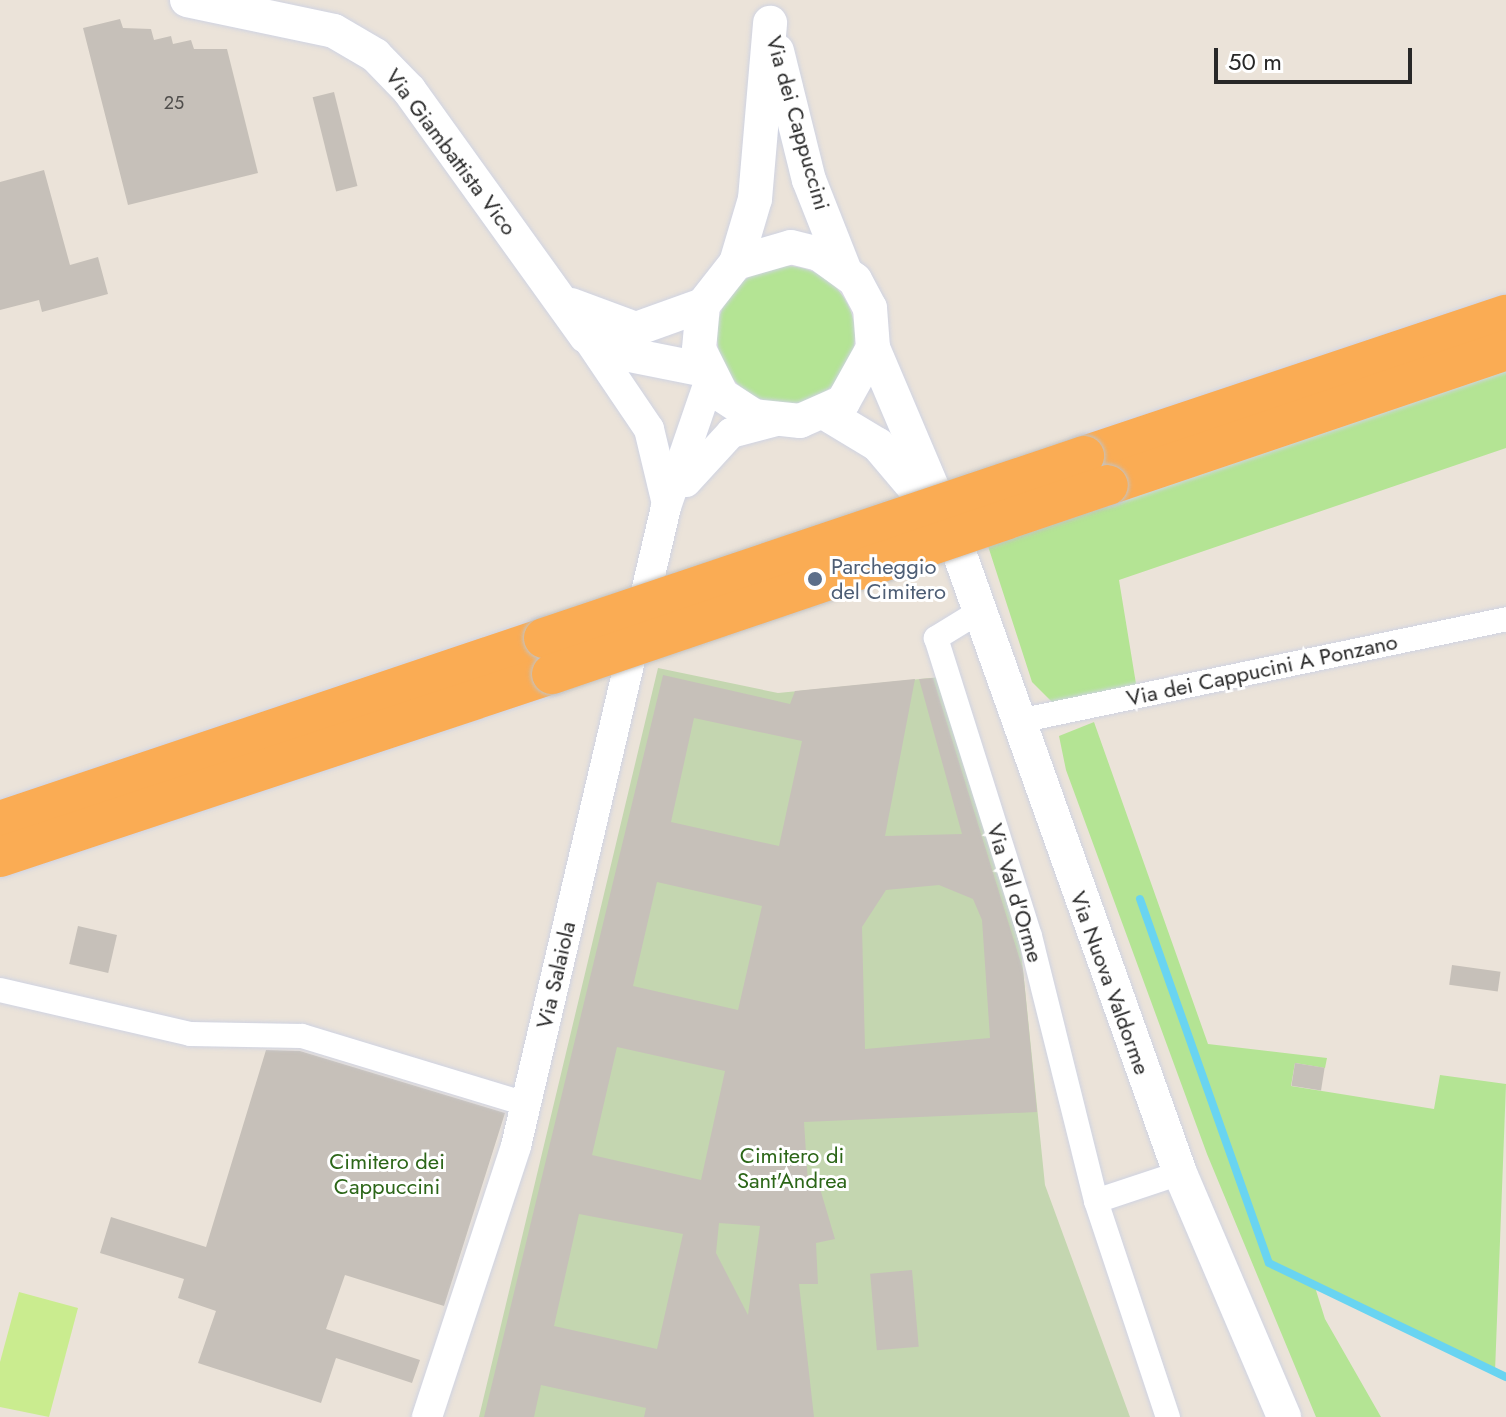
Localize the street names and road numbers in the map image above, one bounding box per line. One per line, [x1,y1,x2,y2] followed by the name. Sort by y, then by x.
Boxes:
[761,33,835,213] street label: Via dei Cappuccini
[380,64,522,240] street label: Via Giambattista Vico
[1124,628,1400,712] street label: Via dei Cappucini A Ponzano
[981,821,1049,965] street label: Via Val d'Orme
[1065,888,1155,1078] street label: Via Nuova Valdorme
[531,919,581,1031] street label: Via Salaiola

